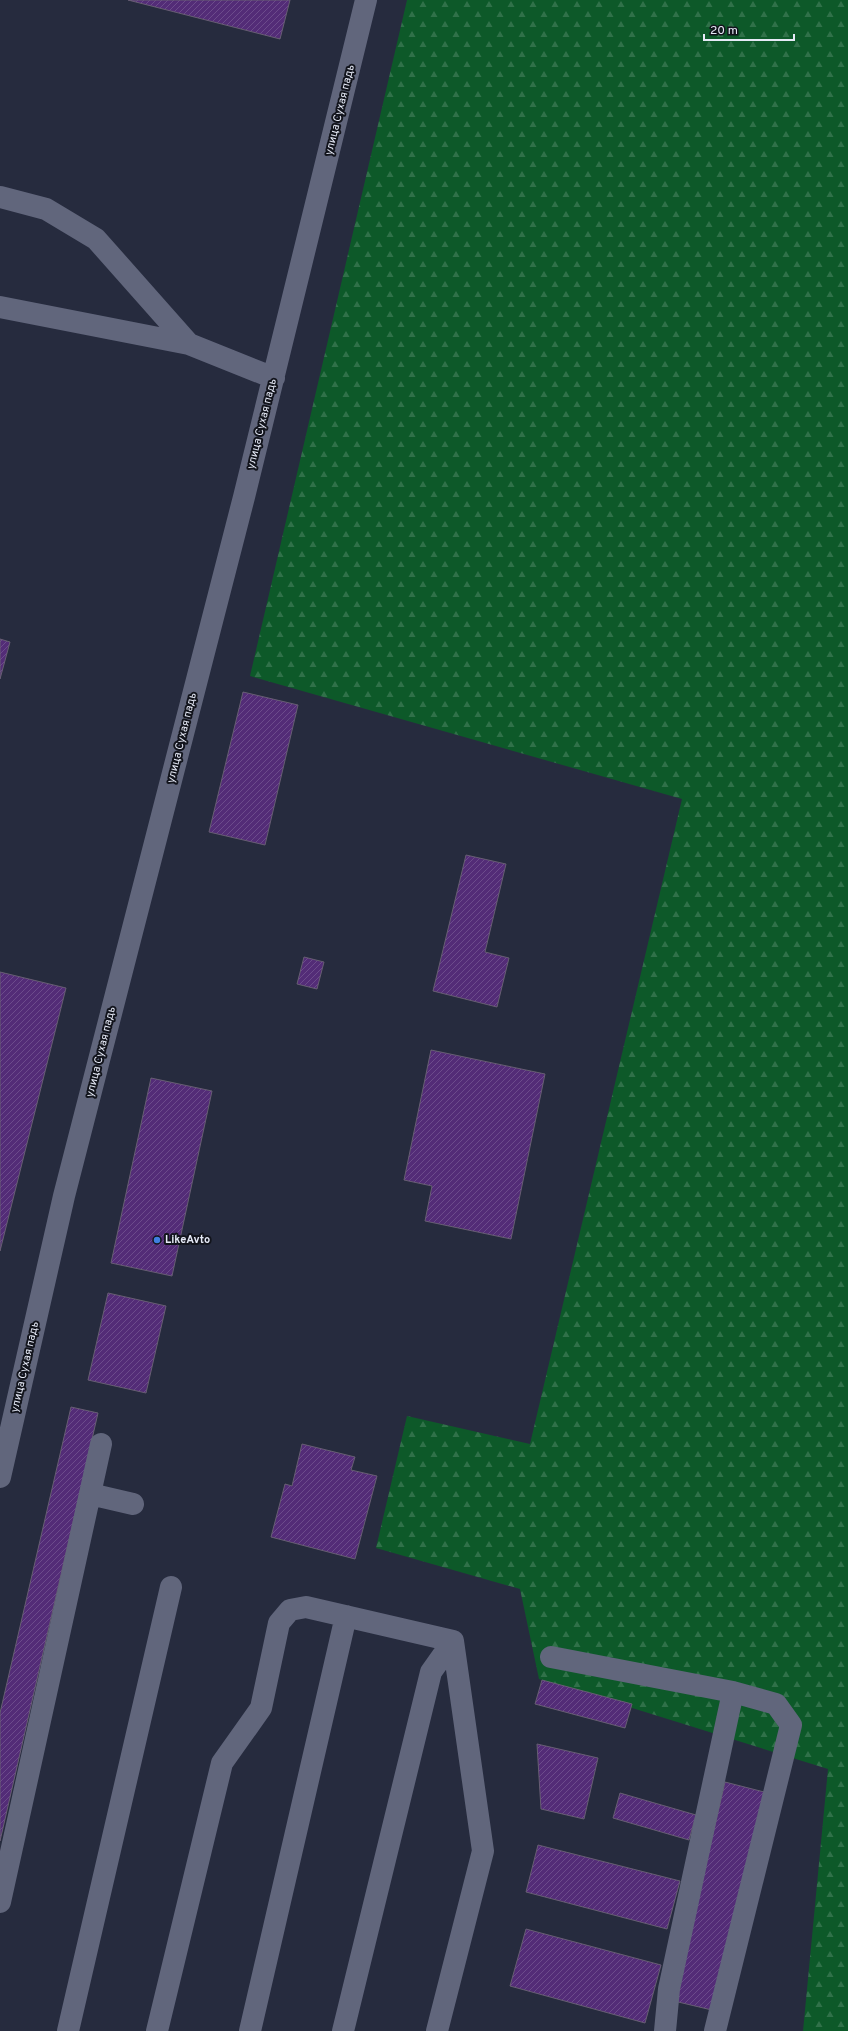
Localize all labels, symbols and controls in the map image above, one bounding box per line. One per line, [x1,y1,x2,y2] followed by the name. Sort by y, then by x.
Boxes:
[704,16,794,42] scale bar
[710,23,738,39] text: 20 m
[322,63,358,157] street label: улица Сухая падь
[244,377,280,471] street label: улица Сухая падь
[164,691,200,785] street label: улица Сухая падь
[83,1005,119,1099] street label: улица Сухая падь
[165,1233,210,1247] place label: LikeAvto
[152,1235,162,1245] marker: LikeAvto
[8,1320,42,1414] street label: улица Сухая падь

